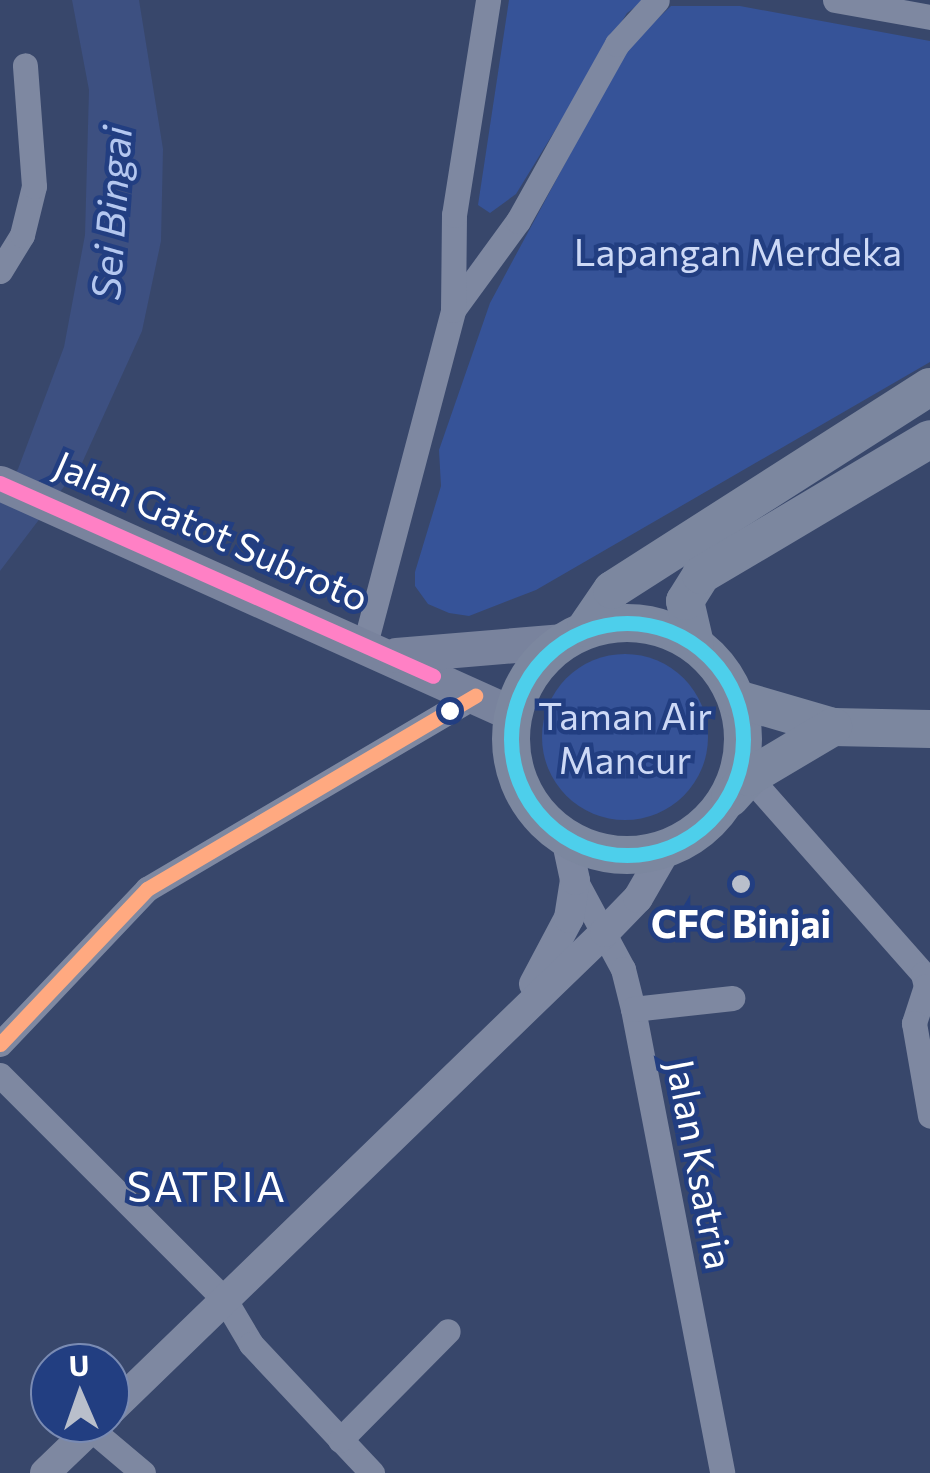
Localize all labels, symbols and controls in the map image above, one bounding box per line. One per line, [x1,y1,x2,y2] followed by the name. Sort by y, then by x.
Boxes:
[80,124,140,302] water label: Sei Bingai
[574,228,902,274] park label: Lapangan Merdeka
[48,440,376,620] street label: Jalan Gatot Subroto
[538,692,712,782] park label: Taman Air Mancur
[440,701,460,721] unlabelled marker
[730,873,752,895] marker: CFC Binjai
[651,900,831,946] place label: CFC Binjai
[658,1055,744,1273] street label: Jalan Ksatria
[127,1160,287,1210] district label: SATRIA
[30,1343,130,1443] north arrow
[68,1348,90,1382] text: U

